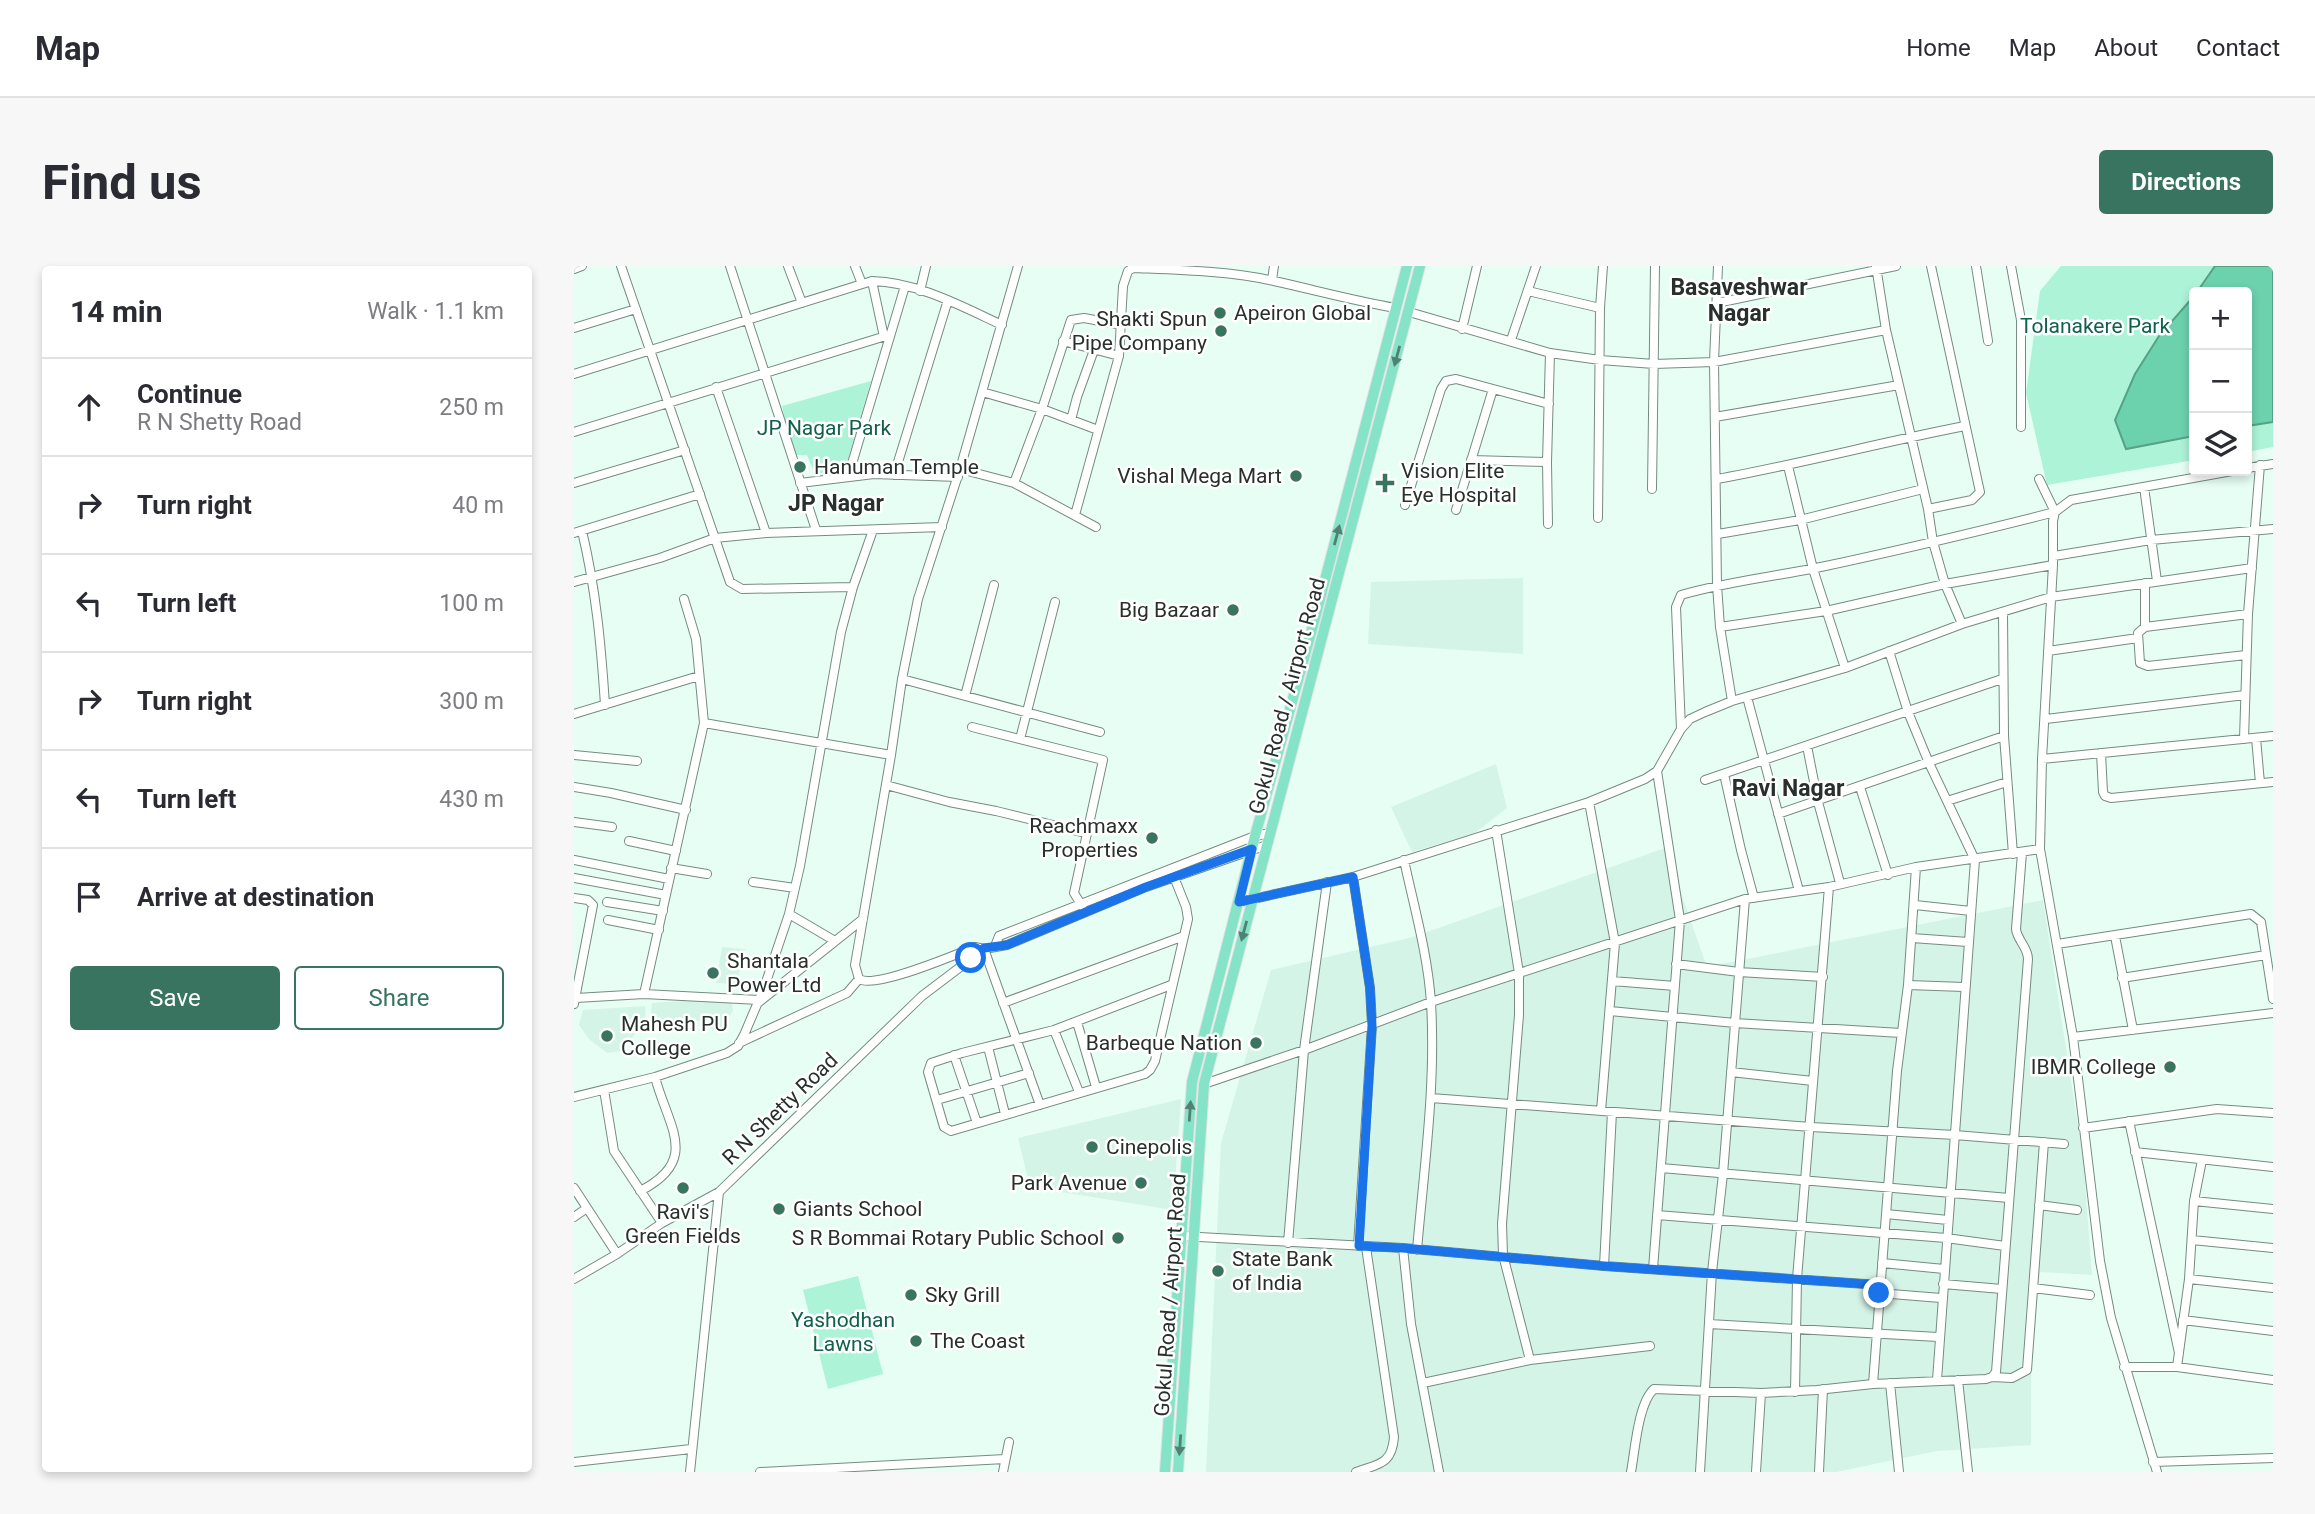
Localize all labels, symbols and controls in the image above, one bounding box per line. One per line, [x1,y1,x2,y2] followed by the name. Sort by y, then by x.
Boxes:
[35,29,100,68] text: Map
[1906,34,1971,62] text: Home
[2009,34,2056,62] text: Map
[2094,34,2158,62] text: About
[2196,34,2280,62] text: Contact
[2099,150,2273,214] button: Directions
[42,154,202,211] text: Find us
[1670,274,1808,327] district label: Basaveshwar Nagar
[2189,287,2252,476] map controls
[2189,287,2252,350] button: +
[70,294,163,329] text: 14 min
[367,298,504,325] text: Walk · 1.1 km
[1234,301,1371,325] place label: Apeiron Global
[1212,305,1228,321] marker: Apeiron Global
[1072,307,1207,355] place label: Shakti Spun Pipe Company
[2020,314,2170,338] park label: Tolanakere Park
[1213,323,1229,339] marker: Shakti Spun Pipe Company
[1391,345,1402,367] one-way arrow
[2189,350,2252,413] button: −
[137,379,242,409] text: Continue
[70,388,108,426] icon: ahead
[439,394,504,421] text: 250 m
[137,409,302,436] text: R N Shetty Road
[2189,413,2252,476] button: layers
[757,416,892,440] park label: JP Nagar Park
[814,455,979,479] place label: Hanuman Temple
[792,459,808,475] marker: Hanuman Temple
[1401,459,1517,507] place label: Vision Elite Eye Hospital
[1117,464,1282,488] place label: Vishal Mega Mart
[1288,468,1304,484] marker: Vishal Mega Mart
[1375,473,1395,493] marker: Vision Elite Eye Hospital
[70,486,108,524] icon: right
[137,490,252,520] text: Turn right
[788,490,884,517] district label: JP Nagar
[452,492,504,519] text: 40 m
[1332,523,1343,545] one-way arrow
[1244,575,1330,817] street label: Gokul Road / Airport Road
[70,584,108,622] icon: left
[137,588,236,618] text: Turn left
[439,590,504,617] text: 100 m
[1119,598,1219,622] place label: Big Bazaar
[1225,602,1241,618] marker: Big Bazaar
[70,682,108,720] icon: right
[137,686,252,716] text: Turn right
[439,688,504,715] text: 300 m
[1732,775,1845,802] district label: Ravi Nagar
[70,780,108,818] icon: left
[137,784,236,814] text: Turn left
[439,786,504,813] text: 430 m
[1029,814,1138,862] place label: Reachmaxx Properties
[1144,830,1160,846] marker: Reachmaxx Properties
[70,878,108,916] icon: arrive
[137,882,374,912] text: Arrive at destination
[1238,920,1249,942] one-way arrow
[955,942,986,973] route start
[727,949,821,997] place label: Shantala Power Ltd
[705,965,721,981] marker: Shantala Power Ltd
[70,966,280,1030] button: Save
[294,966,504,1030] button: Share
[621,1012,728,1060] place label: Mahesh PU College
[599,1028,615,1044] marker: Mahesh PU College
[1086,1031,1242,1055] place label: Barbeque Nation
[1248,1035,1264,1051] marker: Barbeque Nation
[718,1048,842,1170] street label: R N Shetty Road
[2031,1055,2156,1079] place label: IBMR College
[2162,1059,2178,1075] marker: IBMR College
[1185,1099,1196,1121] one-way arrow
[1106,1135,1192,1159] place label: Cinepolis
[1084,1139,1100,1155] marker: Cinepolis
[1011,1171,1127,1195] place label: Park Avenue
[1150,1173,1190,1417] street label: Gokul Road / Airport Road
[1133,1175,1149,1191] marker: Park Avenue
[675,1180,691,1196] marker: Ravi's Green Fields
[793,1197,922,1221] place label: Giants School
[625,1200,741,1248] place label: Ravi's Green Fields
[771,1201,787,1217] marker: Giants School
[792,1226,1104,1250] place label: S R Bommai Rotary Public School
[1110,1230,1126,1246] marker: S R Bommai Rotary Public School
[1232,1247,1333,1295] place label: State Bank of India
[1210,1263,1226,1279] marker: State Bank of India
[1863,1277,1894,1308] route end
[925,1283,1000,1307] place label: Sky Grill
[903,1287,919,1303] marker: Sky Grill
[791,1308,895,1356] park label: Yashodhan Lawns
[930,1329,1025,1353] place label: The Coast
[908,1333,924,1349] marker: The Coast
[1174,1435,1185,1457] one-way arrow

